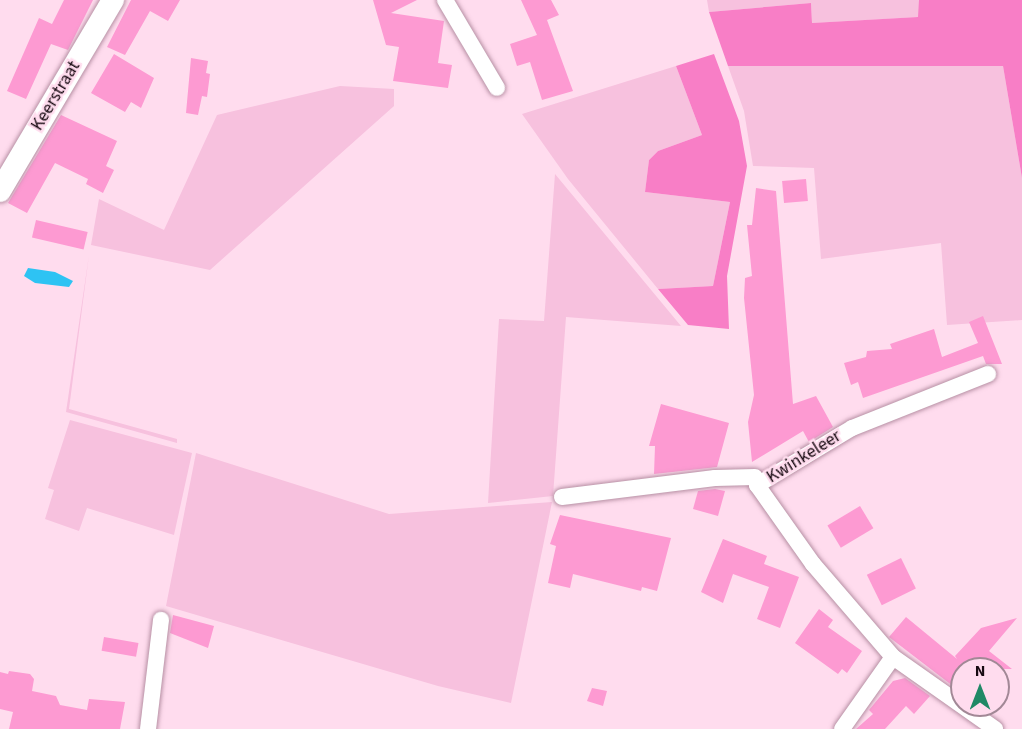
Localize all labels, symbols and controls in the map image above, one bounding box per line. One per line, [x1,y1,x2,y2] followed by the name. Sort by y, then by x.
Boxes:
[27,57,85,135] street label: Keerstraat
[763,426,845,488] street label: Kwinkeleer
[950,657,1010,717] north arrow
[975,660,985,682] text: N

